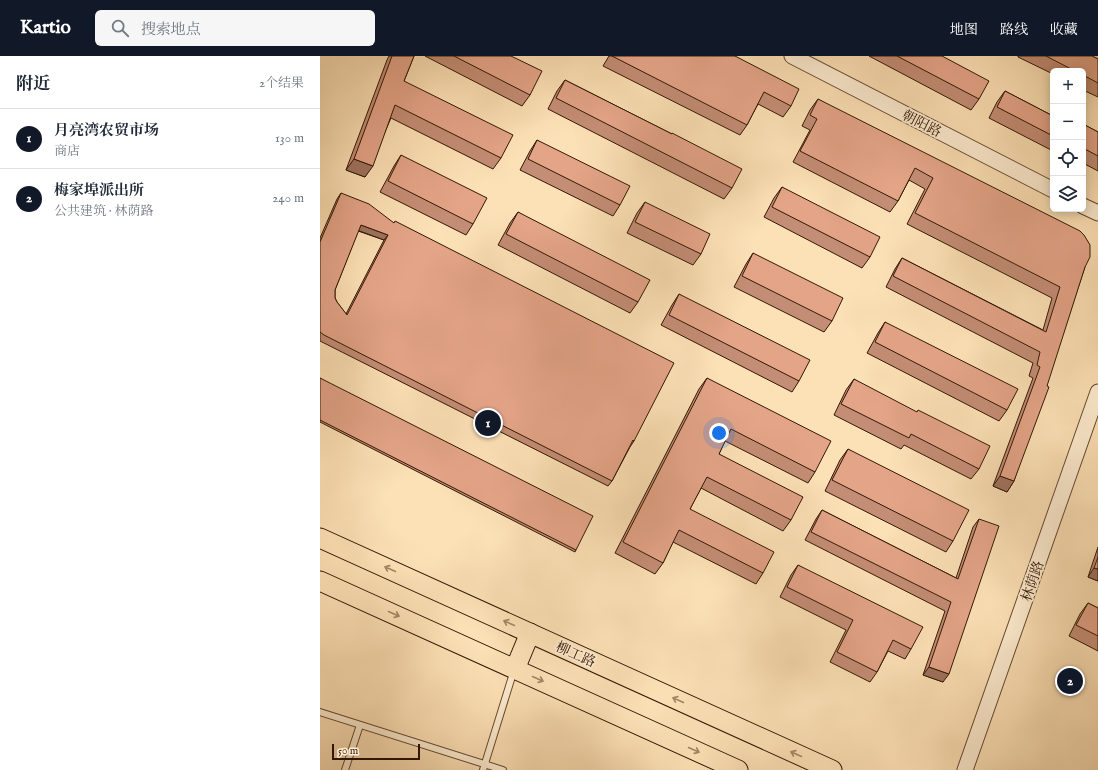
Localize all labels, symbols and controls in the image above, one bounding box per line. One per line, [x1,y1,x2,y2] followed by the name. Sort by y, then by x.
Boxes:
[95,10,375,46] search box
[20,16,71,40] text: Kartio
[109,17,131,39] icon: search
[141,20,201,39] text: 搜索地点
[950,21,978,39] text: 地图
[1000,21,1028,39] text: 路线
[1050,21,1078,39] text: 收藏
[1050,68,1086,212] map controls
[1050,68,1086,104] button: +
[16,74,50,95] text: 附近
[259,75,304,92] text: 2个结果
[1050,104,1086,140] button: −
[899,106,944,141] street label: 朝阳路
[54,121,159,140] text: 月亮湾农贸市场
[27,130,31,147] text: 1
[275,130,304,147] text: 130 m
[1050,140,1086,176] button: locate
[54,143,80,160] text: 商店
[1050,176,1086,212] button: layers
[54,181,144,200] text: 梅家埠派出所
[26,190,32,207] text: 2
[272,190,304,207] text: 240 m
[54,203,154,220] text: 公共建筑 · 林荫路
[475,408,501,438] pin: 1
[709,423,729,443] your location
[1018,559,1048,604] street label: 林荫路
[385,565,397,573] one-way arrow
[387,611,399,618] one-way arrow
[503,619,515,626] one-way arrow
[553,638,598,672] street label: 柳工路
[1057,666,1083,696] pin: 2
[531,676,543,683] one-way arrow
[672,696,684,703] one-way arrow
[332,742,420,761] scale bar
[338,744,358,758] text: 50 m
[688,747,700,754] one-way arrow
[791,750,803,757] one-way arrow

